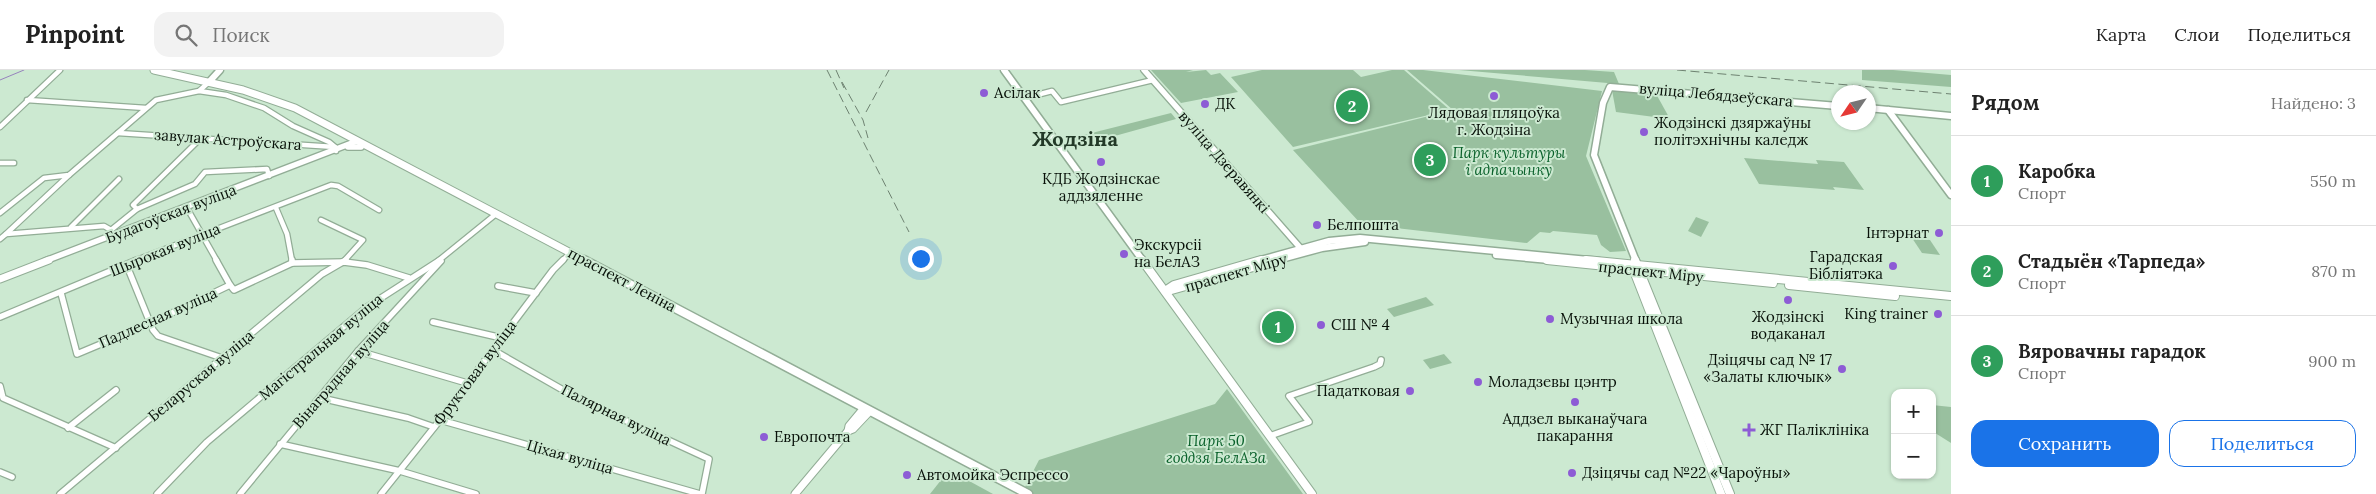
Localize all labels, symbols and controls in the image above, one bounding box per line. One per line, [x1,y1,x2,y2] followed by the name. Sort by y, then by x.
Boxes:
[154,12,504,57] search box
[25,19,124,50] text: Pinpoint
[172,21,200,49] icon: search
[212,23,270,47] text: Поиск
[2096,23,2146,46] text: Карта
[2174,23,2219,46] text: Слои
[2247,23,2351,46] text: Поделиться
[1638,78,1794,111] street label: вуліца Лебядзеўскага
[993,83,1040,102] place label: Асілак
[1831,85,1876,130] north arrow
[978,87,990,99] marker: Асілак
[1336,87,1368,125] pin: 2
[1971,89,2040,116] text: Рядом
[1488,90,1500,102] marker: Лядовая пляцоўка г. Жодзіна
[2271,93,2356,113] text: Найдено: 3
[1215,94,1236,113] place label: ДК
[1199,98,1211,110] marker: ДК
[1428,103,1560,139] place label: Лядовая пляцоўка г. Жодзіна
[1175,107,1274,217] street label: вуліца Дзеравянкі
[1654,113,1811,149] place label: Жодзінскі дзяржаўны політэхнічны каледж
[154,125,303,154] street label: завулак Астроўскага
[1032,126,1118,151] district label: Жодзіна
[1638,126,1650,138] marker: Жодзінскі дзяржаўны політэхнічны каледж
[1414,141,1446,179] pin: 3
[1452,143,1566,179] park label: Парк культуры і адпачынку
[1095,156,1107,168] marker: КДБ Жодзінскае аддзяленне
[2018,159,2095,183] text: Каробка
[1042,169,1160,205] place label: КДБ Жодзінскае аддзяленне
[1984,171,1990,191] text: 1
[2310,171,2356,191] text: 550 m
[103,180,239,247] street label: Будагоўская вуліца
[2018,183,2066,203] text: Спорт
[1327,215,1399,234] place label: Белпошта
[107,219,223,280] street label: Шырокая вуліца
[1311,219,1323,231] marker: Белпошта
[1866,223,1930,242] place label: Інтэрнат
[1933,227,1945,239] marker: Інтэрнат
[1134,235,1202,271] place label: Экскурсіі на БелАЗ
[565,243,680,316] street label: праспект Леніна
[908,246,934,272] your location
[1809,247,1883,283] place label: Гарадская Бібліятэка
[1118,248,1130,260] marker: Экскурсіі на БелАЗ
[1183,249,1289,296] street label: праспект Міру
[2018,249,2205,273] text: Стадыён «Тарпеда»
[1598,257,1705,286] street label: праспект Міру
[1887,260,1899,272] marker: Гарадская Бібліятэка
[1983,261,1991,281] text: 2
[2311,261,2356,281] text: 870 m
[2018,273,2066,293] text: Спорт
[96,283,220,352] street label: Падлесная вуліца
[255,289,387,404] street label: Магістральная вуліца
[1782,294,1794,306] marker: Жодзінскі водаканал
[1844,304,1929,323] place label: King trainer
[1751,307,1826,343] place label: Жодзінскі водаканал
[1262,308,1294,346] pin: 1
[1932,308,1944,320] marker: King trainer
[1560,309,1683,328] place label: Музычная школа
[1544,313,1556,325] marker: Музычная школа
[288,315,393,432] street label: Вінаградная вуліца
[1331,315,1390,334] place label: СШ № 4
[429,316,520,429] street label: Фруктовая вуліца
[1315,319,1327,331] marker: СШ № 4
[144,326,258,425] street label: Беларуская вуліца
[2018,339,2206,363] text: Вяровачны гарадок
[1703,350,1832,386] place label: Дзіцячы сад № 17 «Залаты ключык»
[1983,351,1991,371] text: 3
[2308,351,2356,371] text: 900 m
[1836,363,1848,375] marker: Дзіцячы сад № 17 «Залаты ключык»
[2018,363,2066,383] text: Спорт
[1488,372,1617,391] place label: Моладзевы цэнтр
[1472,376,1484,388] marker: Моладзевы цэнтр
[558,380,675,449] street label: Палярная вуліца
[1316,381,1400,400] place label: Падатковая
[1404,385,1416,397] marker: Падатковая
[1891,389,1936,479] map controls
[1891,389,1936,434] button: +
[1569,396,1581,408] marker: Аддзел выканаўчага пакарання
[1501,409,1648,445] place label: Аддзел выканаўчага пакарання
[1760,420,1869,439] place label: ЖГ Паліклініка
[1971,420,2159,467] button: Сохранить
[2169,420,2356,467] button: Поделиться
[1742,423,1756,437] marker: ЖГ Паліклініка
[774,427,851,446] place label: Европочта
[758,431,770,443] marker: Европочта
[1166,431,1267,467] park label: Парк 50 годдзя БелАЗа
[1891,434,1936,479] button: −
[525,435,616,478] street label: Ціхая вуліца
[1582,463,1790,482] place label: Дзіцячы сад №22 «Чароўны»
[916,465,1069,484] place label: Автомойка Эспрессо
[1566,467,1578,479] marker: Дзіцячы сад №22 «Чароўны»
[901,469,913,481] marker: Автомойка Эспрессо

